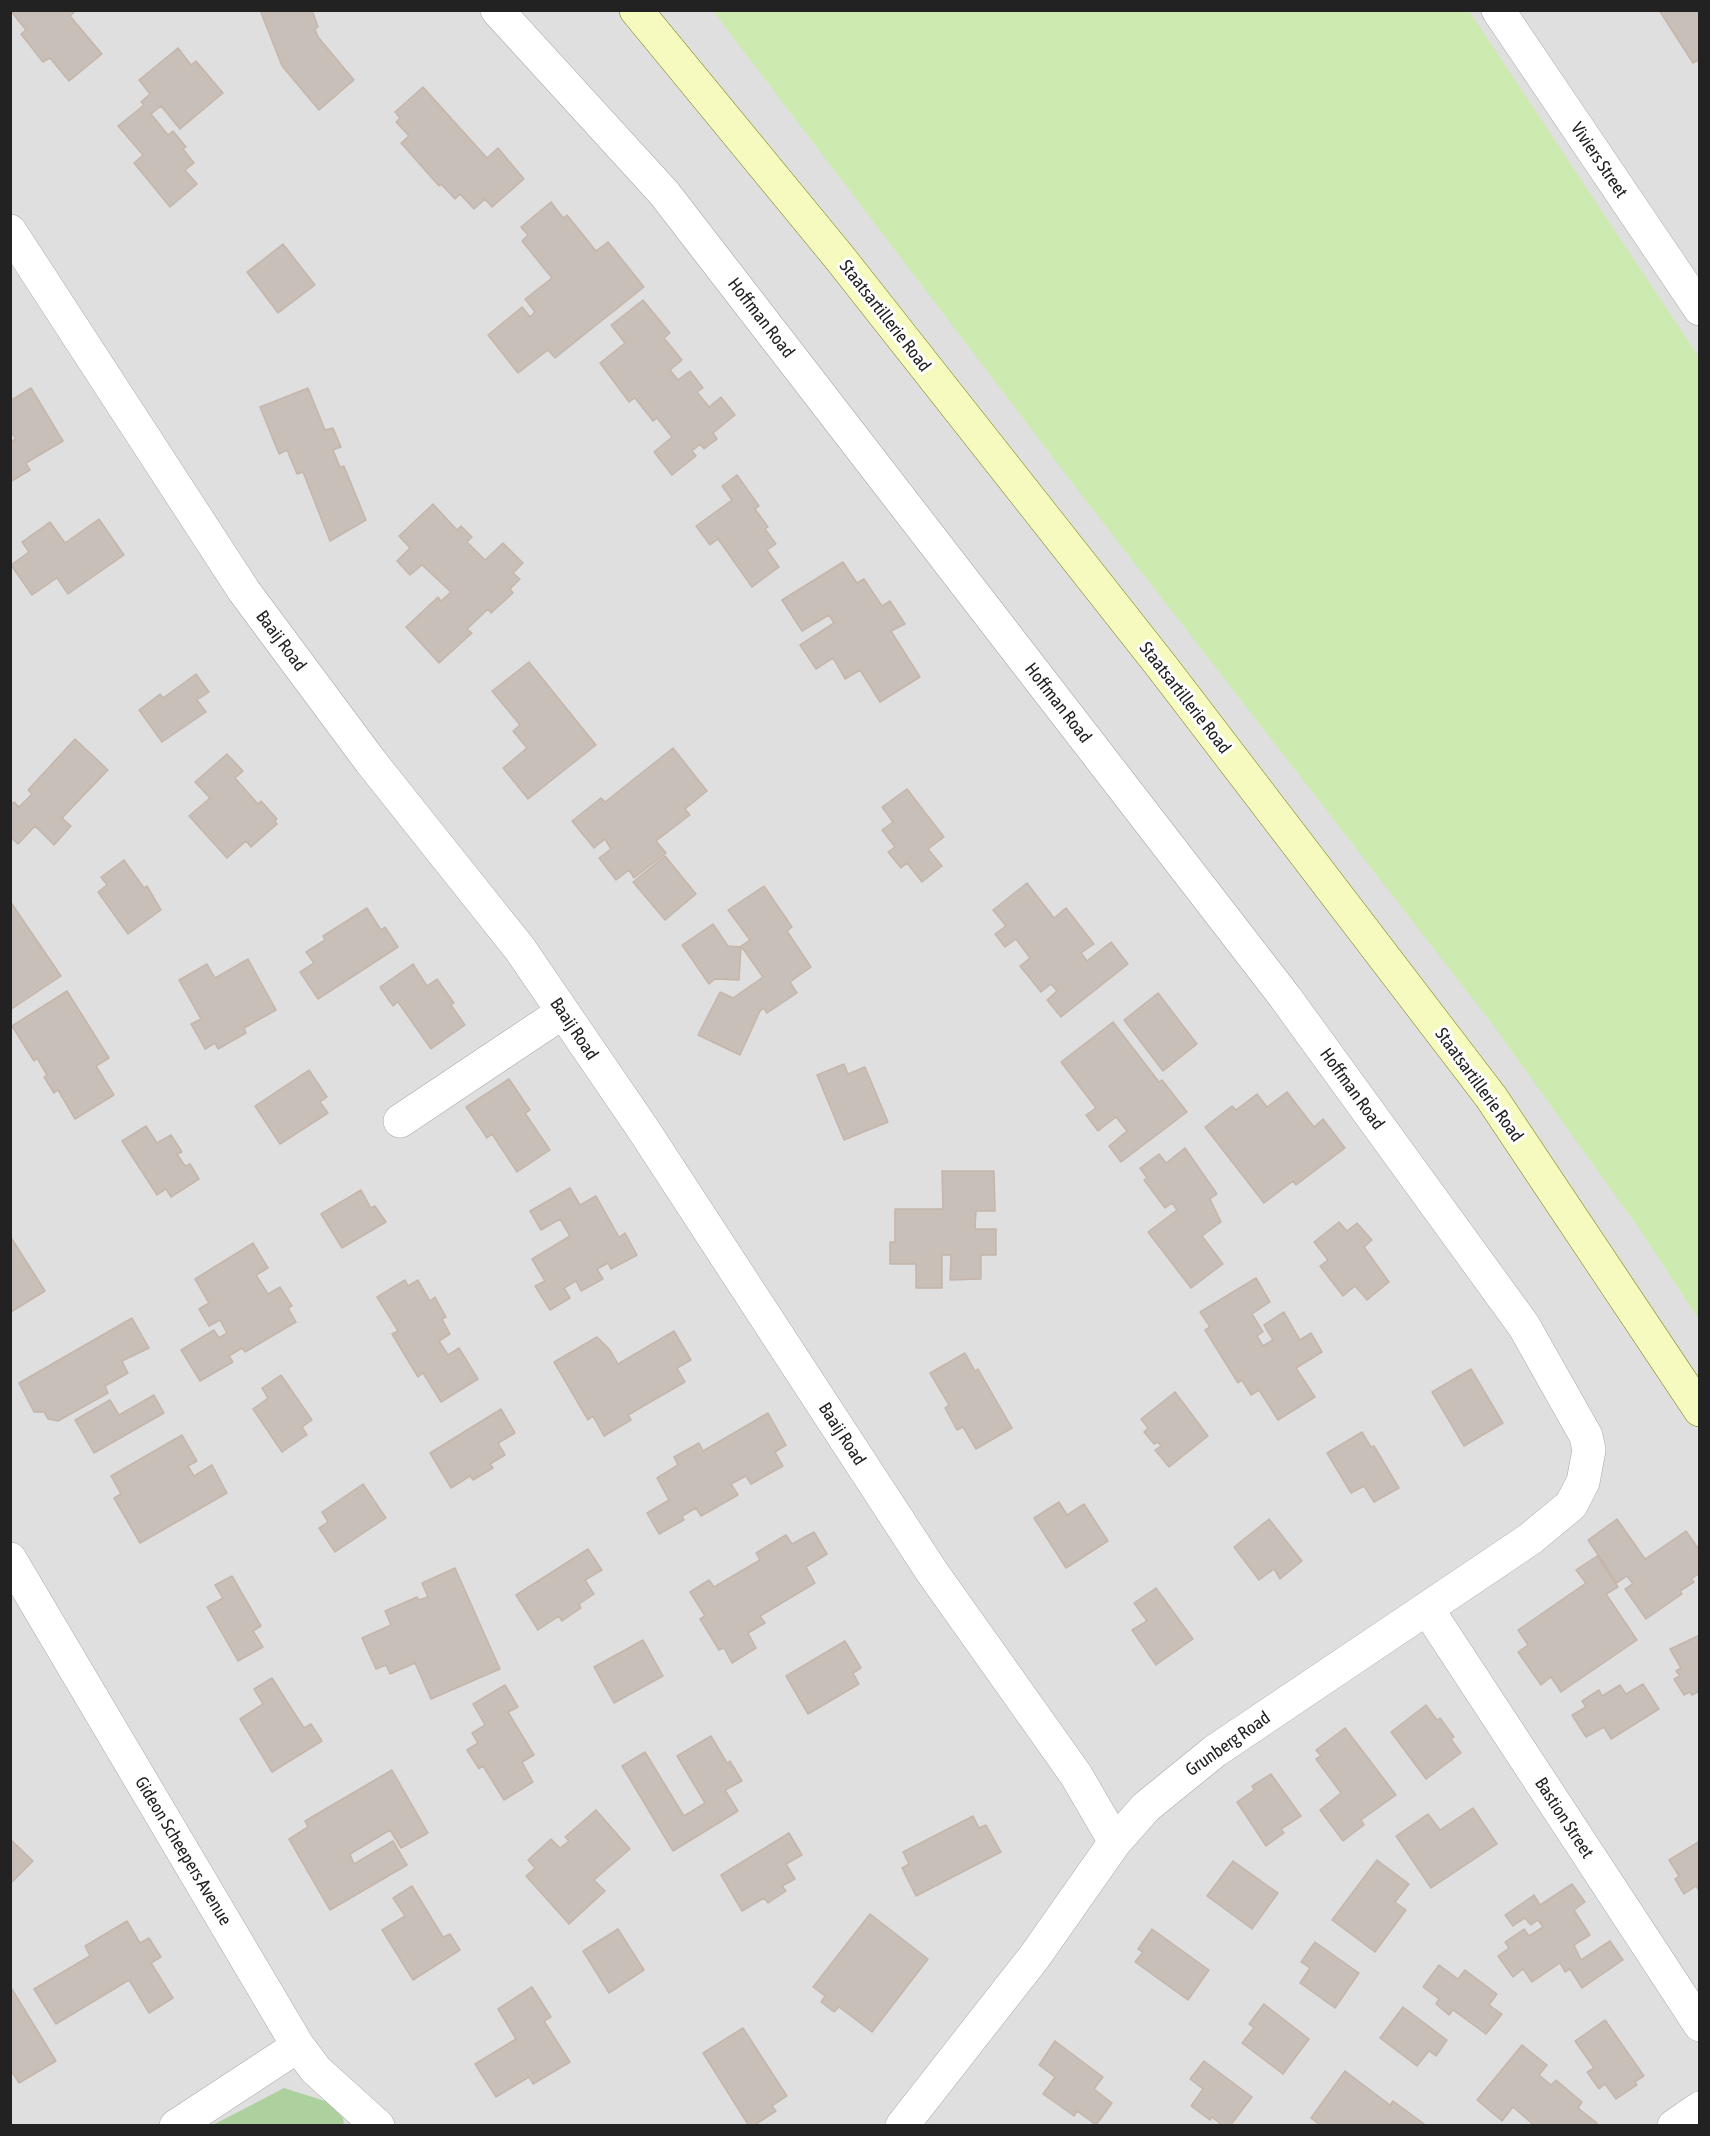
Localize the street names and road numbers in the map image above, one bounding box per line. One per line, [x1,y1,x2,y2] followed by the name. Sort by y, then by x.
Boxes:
[1566,118,1632,202] street label: Viviers Street
[835,256,935,376] street label: Staatsartillerie Road
[723,274,799,362] street label: Hoffman Road
[251,606,311,676] street label: Baaij Road
[1135,638,1235,758] street label: Staatsartillerie Road
[1020,659,1096,747] street label: Hoffman Road
[545,994,603,1064] street label: Baaij Road
[1430,1024,1528,1146] street label: Staatsartillerie Road
[1315,1044,1389,1134] street label: Hoffman Road
[814,1399,870,1469] street label: Baaij Road
[1182,1707,1274,1781] street label: Grunberg Road
[130,1773,236,1929] street label: Gideon Scheepers Avenue
[1530,1774,1598,1862] street label: Bastion Street

